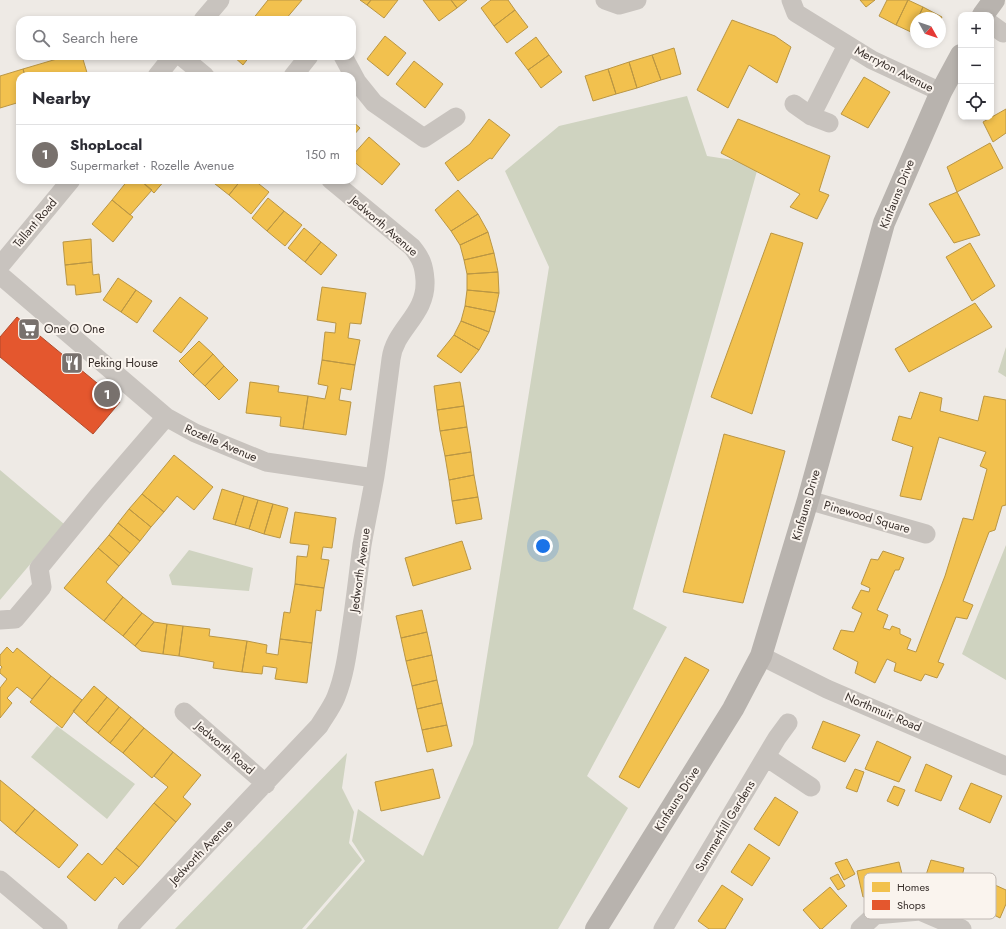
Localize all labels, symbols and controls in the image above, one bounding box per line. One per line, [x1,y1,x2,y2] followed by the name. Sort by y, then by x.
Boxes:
[910,12,946,48] north arrow
[958,12,994,120] map controls
[958,12,994,48] button: +
[16,16,356,60] search box
[30,27,52,49] icon: search
[62,27,138,49] text: Search here
[851,41,937,97] street label: Merryton Avenue
[958,48,994,84] button: −
[958,84,994,120] button: locate
[32,86,90,110] text: Nearby
[70,134,142,156] text: ShopLocal
[42,145,48,164] text: 1
[305,145,340,164] text: 150 m
[70,156,234,175] text: Supermarket · Rozelle Avenue
[875,157,919,231] street label: Kinfauns Drive
[345,190,422,261] street label: Jedworth Avenue
[9,194,61,252] street label: Tallant Road
[16,316,42,342] supermarket icon: One O One
[44,320,105,338] place label: One O One
[59,350,85,376] restaurant icon: Peking House
[88,354,158,372] place label: Peking House
[94,379,120,409] pin: 1
[182,420,260,466] street label: Rozelle Avenue
[787,467,825,543] street label: Kinfauns Drive
[822,496,912,538] street label: Pinewood Square
[345,527,375,615] street label: Jedworth Avenue
[533,536,553,556] your location
[842,688,924,736] street label: Northmuir Road
[190,716,259,779] street label: Jedworth Road
[650,763,704,835] street label: Kinfauns Drive
[691,777,760,875] street label: Summerhill Gardens
[164,815,237,890] street label: Jedworth Avenue
[864,873,996,919] legend
[897,879,930,895] text: Homes
[897,897,926,913] text: Shops

